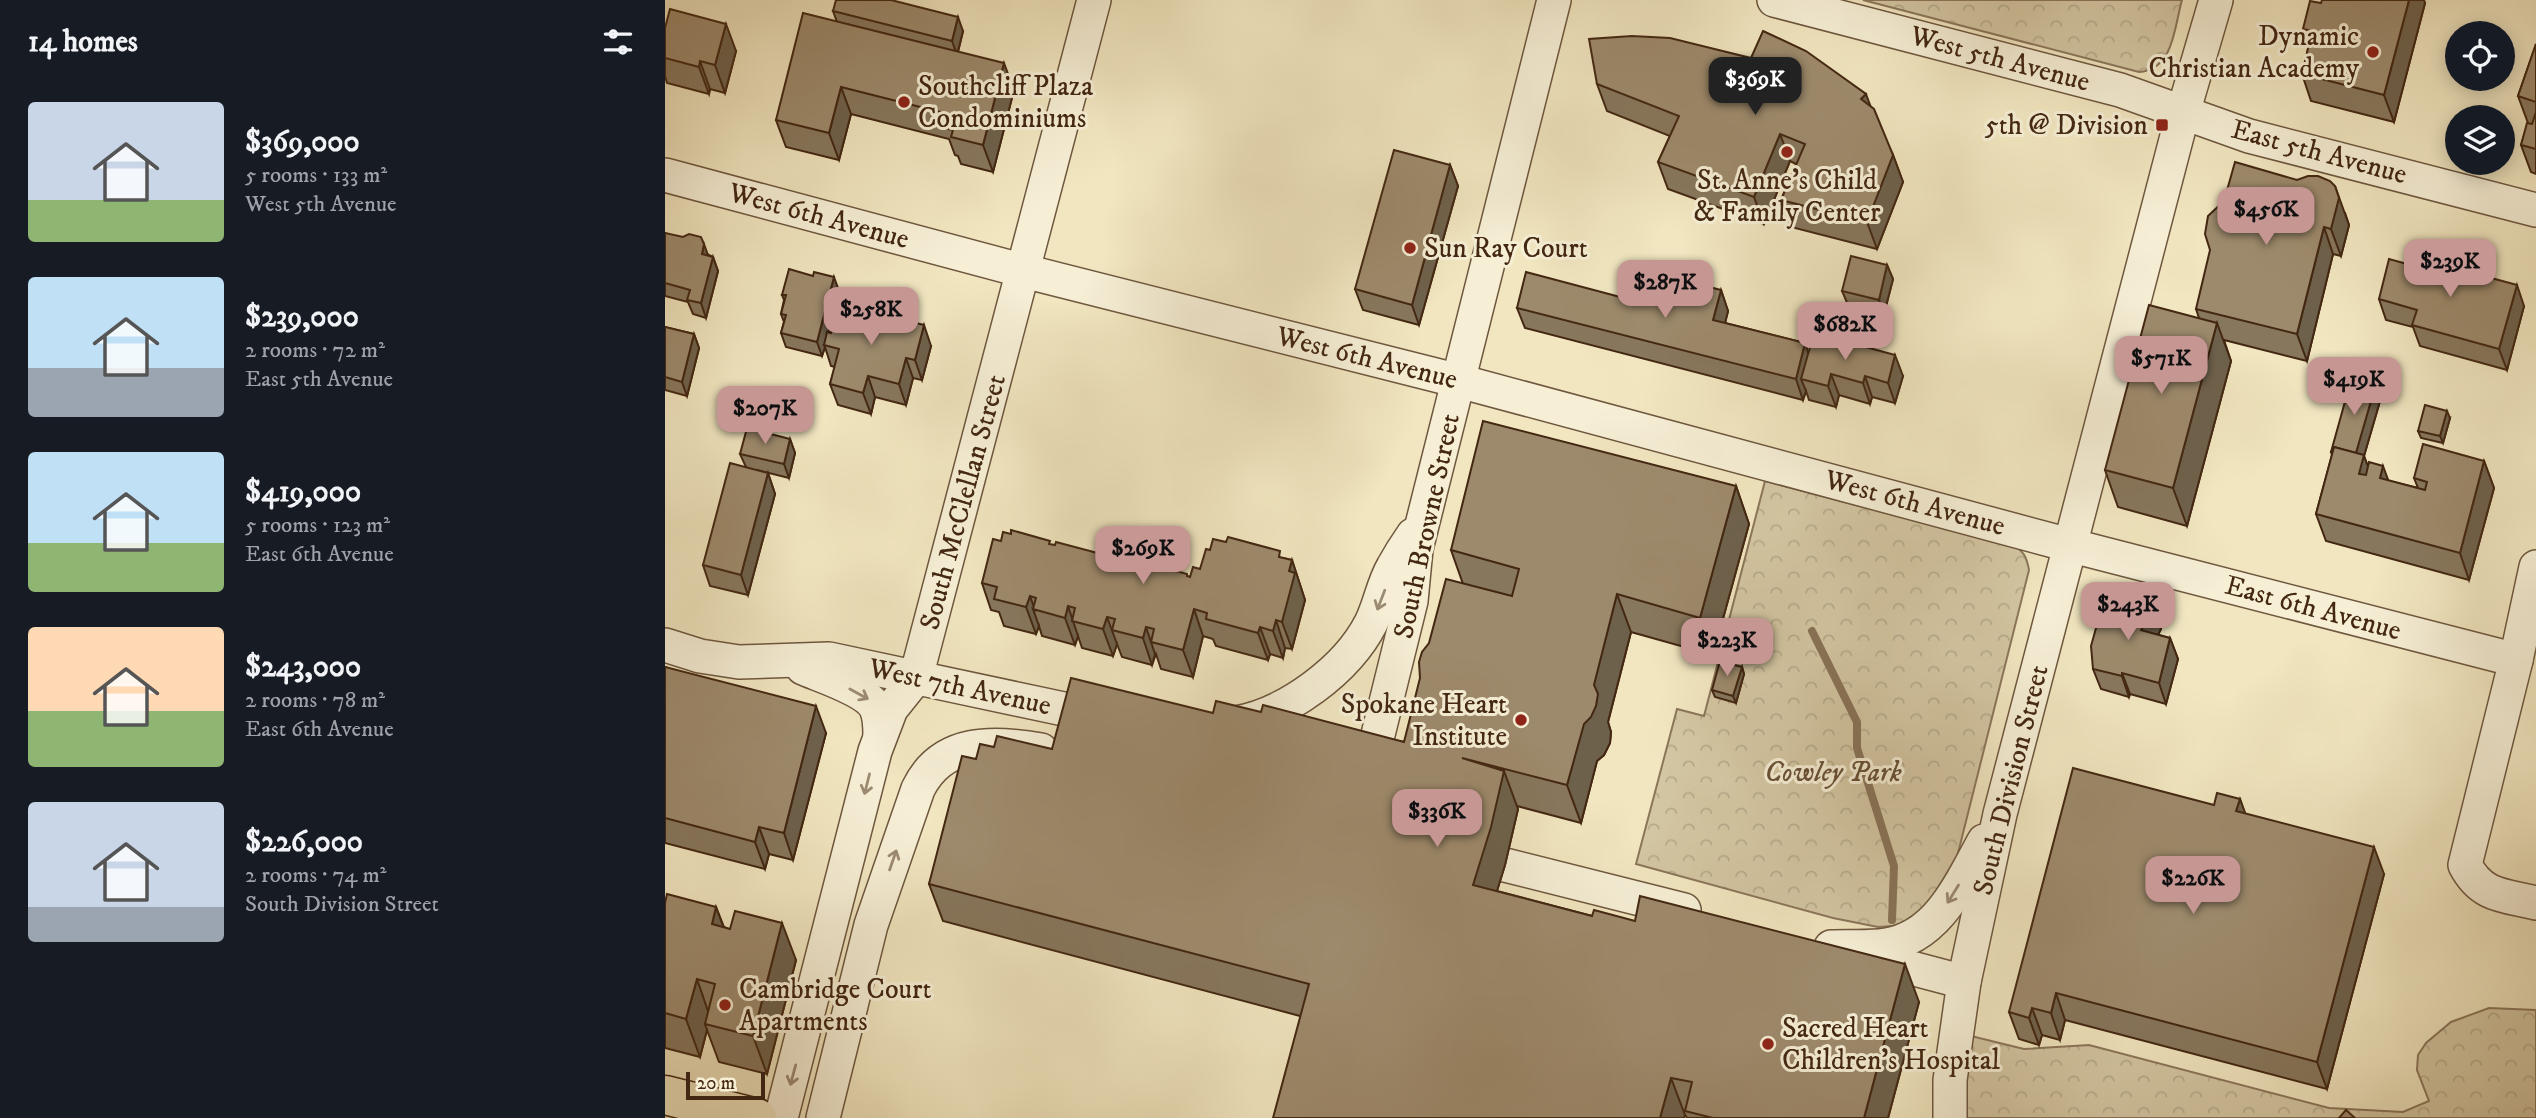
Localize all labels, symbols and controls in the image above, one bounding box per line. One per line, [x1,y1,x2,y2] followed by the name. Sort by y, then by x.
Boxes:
[1905,18,2094,100] street label: West 5th Avenue
[2149,19,2360,86] place label: Dynamic Christian Academy
[2445,21,2515,175] map controls
[2445,21,2515,91] button: locate
[599,23,637,61] icon: filters
[28,24,138,61] text: 14 homes
[2365,44,2381,60] marker: Dynamic Christian Academy
[1706,58,1804,117] pin: $369K
[1725,65,1785,94] text: $369K
[918,69,1093,136] place label: Southcliff Plaza Condominiums
[896,94,912,110] marker: Southcliff Plaza Condominiums
[2445,105,2515,175] button: layers
[1985,108,2148,143] place label: 5th @ Division
[2227,112,2411,192] street label: East 5th Avenue
[2154,117,2170,133] marker: 5th @ Division
[245,124,360,161] text: $369,000
[84,130,168,214] icon: home
[1779,144,1795,160] marker: St. Anne's Child & Family Center
[245,161,387,190] text: 5 rooms · 133 m²
[1693,163,1881,230] place label: St. Anne's Child & Family Center
[724,175,913,257] street label: West 6th Avenue
[2217,188,2315,247] pin: $456K
[245,190,397,219] text: West 5th Avenue
[2233,195,2299,224] text: $456K
[1424,231,1588,266] place label: Sun Ray Court
[1402,240,1418,256] marker: Sun Ray Court
[2401,240,2499,299] pin: $239K
[2420,247,2480,276] text: $239K
[1616,260,1714,320] pin: $287K
[1633,268,1697,297] text: $287K
[822,288,920,347] pin: $258K
[840,295,902,324] text: $258K
[245,299,359,336] text: $239,000
[1796,302,1894,362] pin: $682K
[84,305,168,389] icon: home
[1813,310,1877,339] text: $682K
[1272,318,1461,397] street label: West 6th Avenue
[245,336,385,365] text: 2 rooms · 72 m²
[2112,336,2210,396] pin: $571K
[2131,344,2191,373] text: $571K
[2305,358,2403,417] pin: $419K
[245,365,393,394] text: East 5th Avenue
[2323,365,2385,394] text: $419K
[912,371,1014,633] street label: South McClellan Street
[716,386,814,446] pin: $207K
[733,394,797,423] text: $207K
[1386,410,1468,642] street label: South Browne Street
[1820,462,2009,544] street label: West 6th Avenue
[245,474,361,511] text: $419,000
[84,480,168,564] icon: home
[245,511,390,540] text: 5 rooms · 123 m²
[1094,526,1192,586] pin: $269K
[1111,534,1175,563] text: $269K
[245,540,394,569] text: East 6th Avenue
[2221,568,2405,648] street label: East 6th Avenue
[2079,582,2177,642] pin: $243K
[1373,588,1386,610] one-way arrow
[2097,590,2159,619] text: $243K
[1678,618,1776,678] pin: $223K
[1697,626,1757,655] text: $223K
[245,649,361,686] text: $243,000
[865,650,1054,723] street label: West 7th Avenue
[84,655,168,739] icon: home
[1965,661,2057,899] street label: South Division Street
[245,686,385,715] text: 2 rooms · 78 m²
[1341,687,1507,754] place label: Spokane Heart Institute
[848,688,869,701] one-way arrow
[1513,712,1529,728] marker: Spokane Heart Institute
[245,715,394,744] text: East 6th Avenue
[1764,755,1902,790] park label: Cowley Park
[860,772,873,795] one-way arrow
[1388,790,1486,849] pin: $336K
[1408,797,1466,826] text: $336K
[245,824,363,861] text: $226,000
[84,830,168,914] icon: home
[888,850,900,872] one-way arrow
[2144,856,2242,916] pin: $226K
[245,861,386,890] text: 2 rooms · 74 m²
[2161,864,2225,893] text: $226K
[1946,884,1961,903] one-way arrow
[245,890,439,919] text: South Division Street
[739,972,931,1039] place label: Cambridge Court Apartments
[717,997,733,1013] marker: Cambridge Court Apartments
[1782,1011,2001,1078] place label: Sacred Heart Children's Hospital
[1760,1036,1776,1052] marker: Sacred Heart Children's Hospital
[786,1064,799,1086] one-way arrow
[686,1069,765,1101] scale bar
[697,1072,735,1095] text: 20 m

